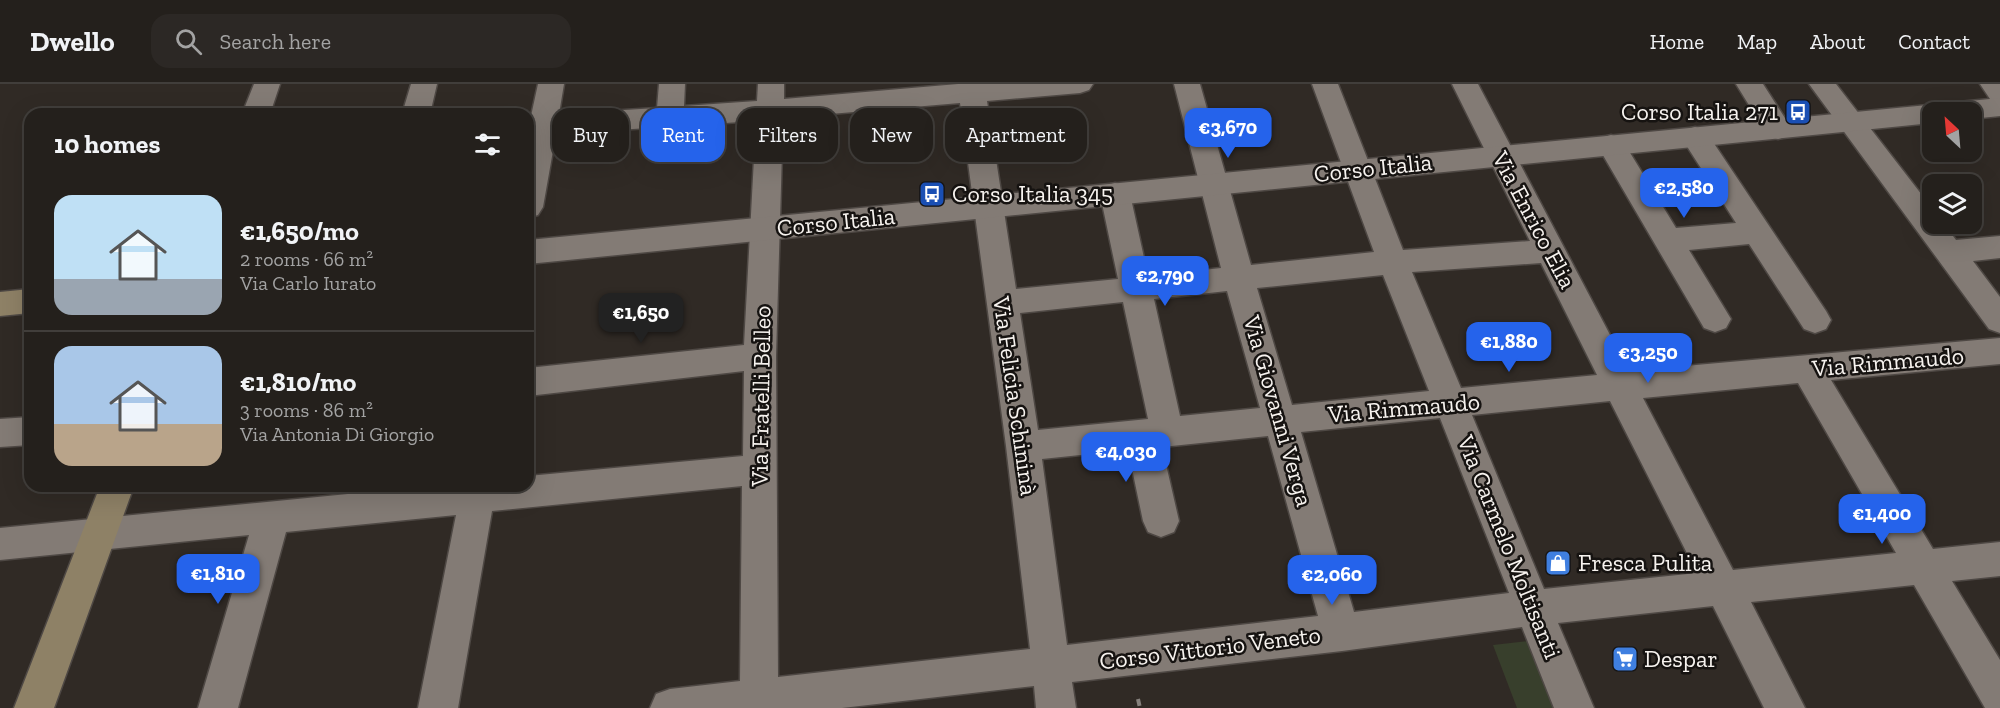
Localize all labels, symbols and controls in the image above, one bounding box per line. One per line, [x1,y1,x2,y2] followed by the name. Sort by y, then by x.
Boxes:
[151,14,571,68] search box
[30,25,115,58] text: Dwello
[172,25,205,58] icon: search
[220,28,331,55] text: Search here
[1650,29,1704,54] text: Home
[1737,29,1777,54] text: Map
[1810,29,1865,54] text: About
[1898,29,1970,54] text: Contact
[1621,97,1778,126] place label: Corso Italia 271
[1783,97,1813,127] bus stop icon: Corso Italia 271
[1922,102,1982,162] north arrow
[1922,102,1982,234] map controls
[552,108,629,162] chip: Buy
[641,108,725,162] chip: Rent
[737,108,838,162] chip: Filters
[850,108,933,162] chip: New
[945,108,1087,162] chip: Apartment
[1179,108,1277,159] pin: €3,670
[1199,115,1257,139] text: €3,670
[54,128,160,160] text: 10 homes
[471,128,504,161] icon: filters
[1486,145,1583,294] street label: Via Enrico Elia
[1312,147,1434,188] street label: Corso Italia
[1635,168,1733,219] pin: €2,580
[1922,174,1982,234] button: layers
[1654,175,1714,199] text: €2,580
[917,179,947,209] bus stop icon: Corso Italia 345
[952,179,1113,208] place label: Corso Italia 345
[775,201,897,242] street label: Corso Italia
[240,215,359,247] text: €1,650/mo
[102,219,174,291] icon: home
[240,247,373,271] text: 2 rooms · 66 m²
[1116,256,1214,307] pin: €2,790
[1136,263,1194,287] text: €2,790
[240,271,376,295] text: Via Carlo Iurato
[592,293,690,344] pin: €1,650
[987,293,1044,498] street label: Via Felicia Schininà
[613,300,669,324] text: €1,650
[744,305,777,488] street label: Via Fratelli Belleo
[1237,311,1320,510] street label: Via Giovanni Verga
[1460,322,1558,373] pin: €1,880
[1480,329,1538,353] text: €1,880
[1599,333,1697,384] pin: €3,250
[1618,340,1678,364] text: €3,250
[1810,340,1965,383] street label: Via Rimmaudo
[240,366,356,398] text: €1,810/mo
[102,370,174,442] icon: home
[1326,386,1481,429] street label: Via Rimmaudo
[240,398,373,422] text: 3 rooms · 86 m²
[240,422,434,446] text: Via Antonia Di Giorgio
[1451,430,1568,663] street label: Via Carmelo Moltisanti
[1077,432,1175,483] pin: €4,030
[1095,439,1157,463] text: €4,030
[1833,494,1931,545] pin: €1,400
[1853,501,1911,525] text: €1,400
[1543,548,1573,578] shop icon: Fresca Pulita
[1578,548,1713,577] place label: Fresca Pulita
[169,554,267,605] pin: €1,810
[1283,555,1381,606] pin: €2,060
[191,561,245,585] text: €1,810
[1302,562,1362,586] text: €2,060
[1098,620,1322,675] street label: Corso Vittorio Veneto
[1610,644,1640,674] supermarket icon: Despar
[1644,644,1718,673] place label: Despar

